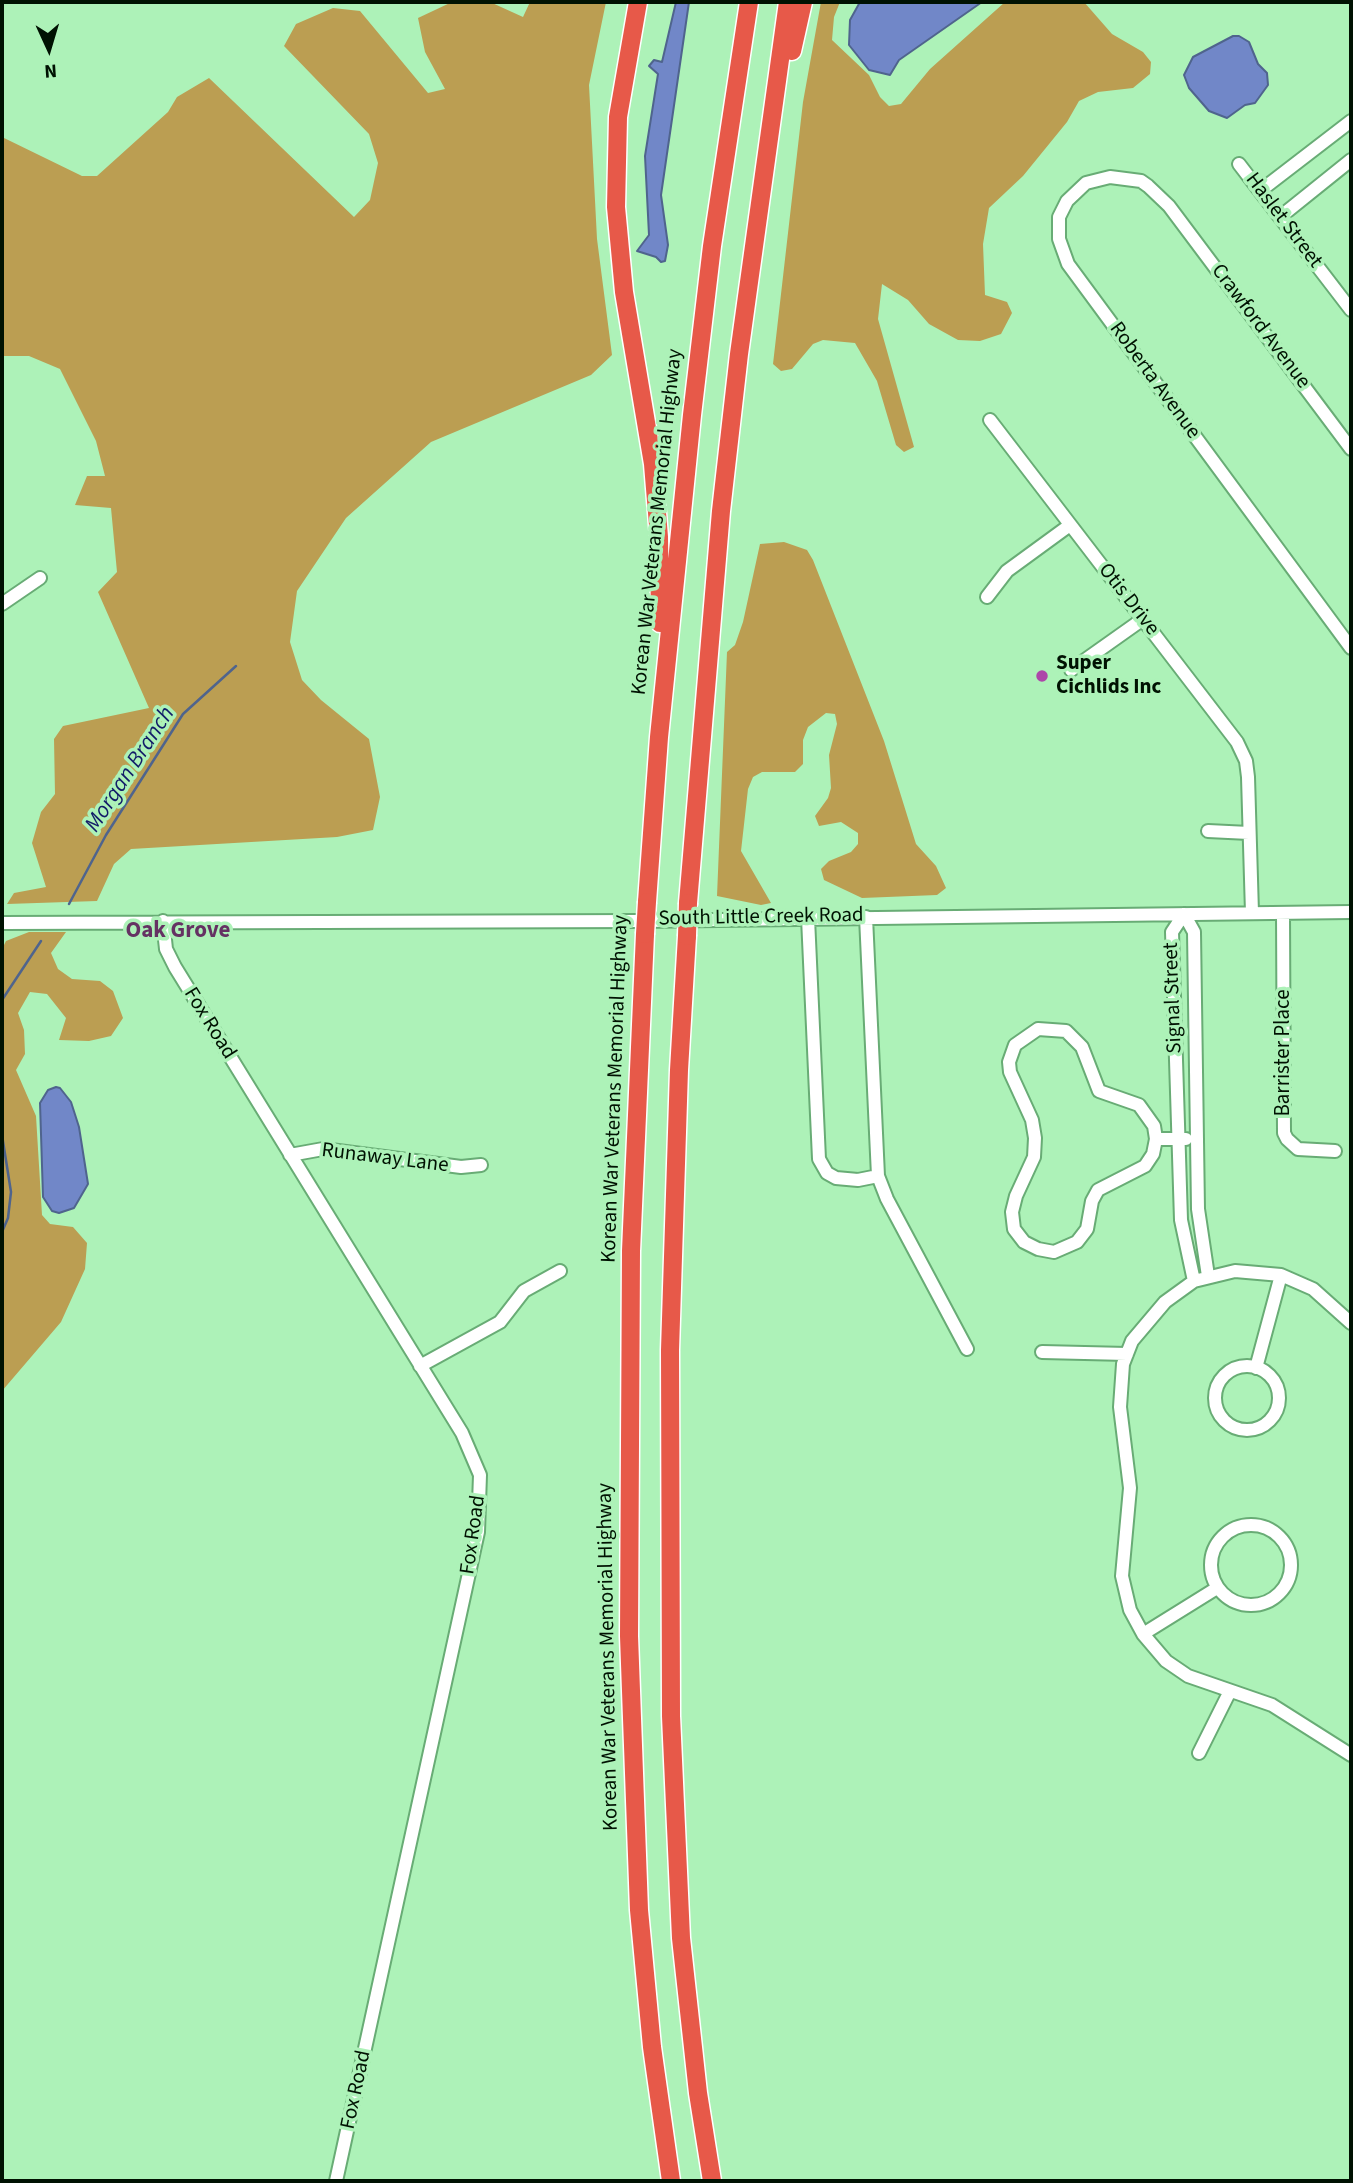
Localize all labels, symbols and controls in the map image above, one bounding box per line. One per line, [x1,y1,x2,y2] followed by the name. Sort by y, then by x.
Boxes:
[14,14,84,84] north arrow
[43,57,58,84] text: N
[1239,168,1327,274] street label: Haslet Street
[1205,260,1315,394] street label: Crawford Avenue
[1103,318,1205,444] street label: Roberta Avenue
[627,348,689,696] street label: Korean War Veterans Memorial Highway
[1092,559,1164,641] street label: Otis Drive
[1056,651,1161,701] place label: Super Cichlids Inc
[1034,668,1050,684] marker: Super Cichlids Inc
[80,702,182,838] water label: Morgan Branch
[658,904,864,932] street label: South Little Creek Road
[597,915,635,1263] street label: Korean War Veterans Memorial Highway
[126,918,230,946] district label: Oak Grove
[1159,942,1189,1054] street label: Signal Street
[177,984,241,1064] street label: Fox Road
[1271,989,1297,1117] street label: Barrister Place
[320,1139,450,1179] street label: Runaway Lane
[593,1483,625,1831] street label: Korean War Veterans Memorial Highway
[456,1494,492,1576] street label: Fox Road
[336,2048,378,2132] street label: Fox Road

